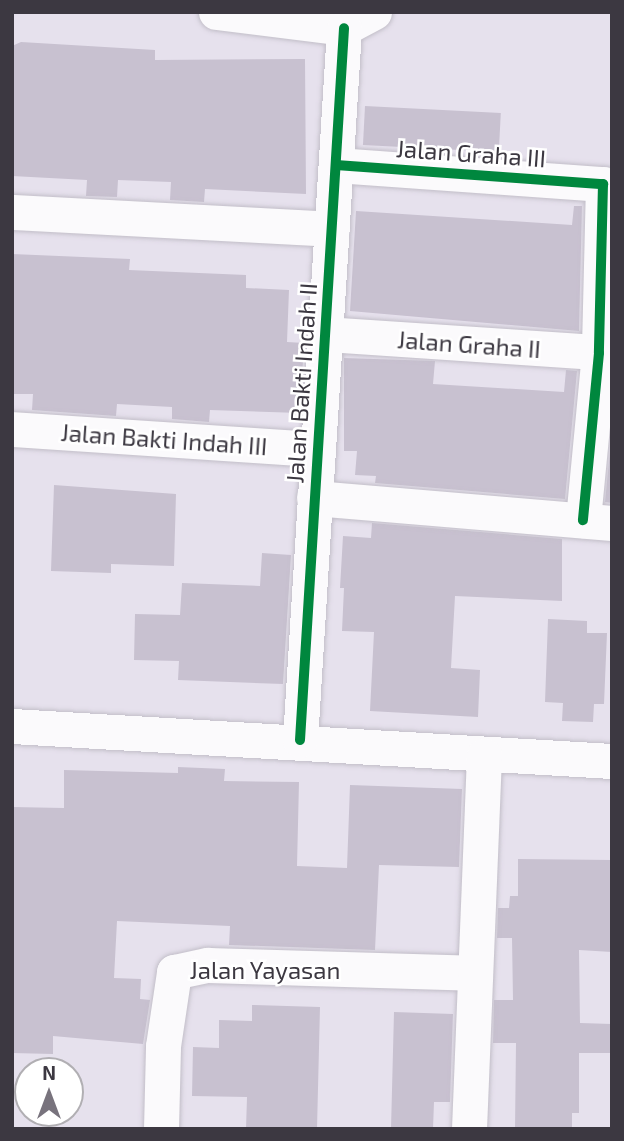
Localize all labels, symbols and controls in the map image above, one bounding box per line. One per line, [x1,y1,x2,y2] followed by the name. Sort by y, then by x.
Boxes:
[395,133,547,173] street label: Jalan Graha III
[280,282,322,484] street label: Jalan Bakti Indah II
[396,325,542,363] street label: Jalan Graha II
[60,417,268,461] street label: Jalan Bakti Indah III
[189,956,341,984] street label: Jalan Yayasan
[14,1057,84,1127] north arrow
[42,1061,56,1084] text: N

